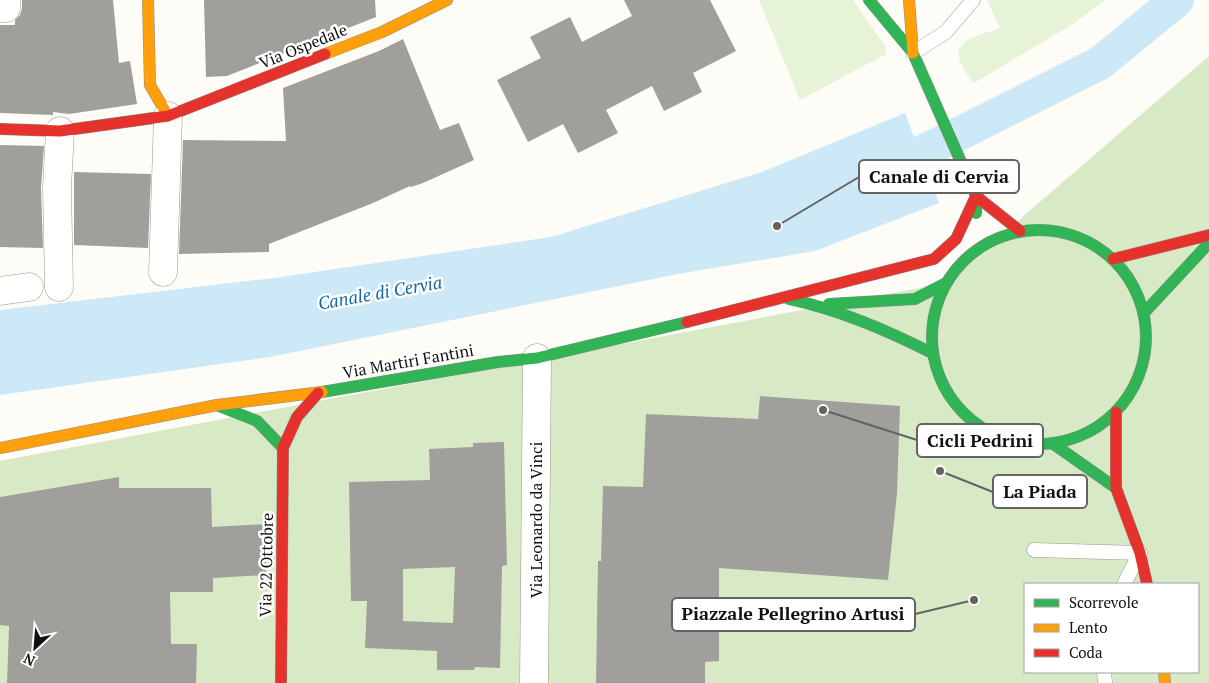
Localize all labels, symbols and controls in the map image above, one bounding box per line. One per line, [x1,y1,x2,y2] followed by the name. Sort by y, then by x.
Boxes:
[256,18,350,74] street label: Via Ospedale
[859,160,1019,193] callout: Canale di Cervia
[869,164,1009,188] text: Canale di Cervia
[316,269,444,315] water label: Canale di Cervia
[341,339,475,383] street label: Via Martiri Fantini
[917,424,1043,457] callout: Cicli Pedrini
[927,428,1033,452] text: Cicli Pedrini
[525,441,547,598] street label: Via Leonardo da Vinci
[993,475,1087,508] callout: La Piada
[1003,479,1077,503] text: La Piada
[254,513,278,617] street label: Via 22 Ottobre
[1024,583,1199,673] legend
[1069,592,1139,612] text: Scorrevole
[672,598,915,631] callout: Piazzale Pellegrino Artusi
[682,601,904,625] text: Piazzale Pellegrino Artusi
[1069,617,1108,637] text: Lento
[10,623,60,673] north arrow
[1069,642,1103,662] text: Coda
[20,649,38,671] text: N

